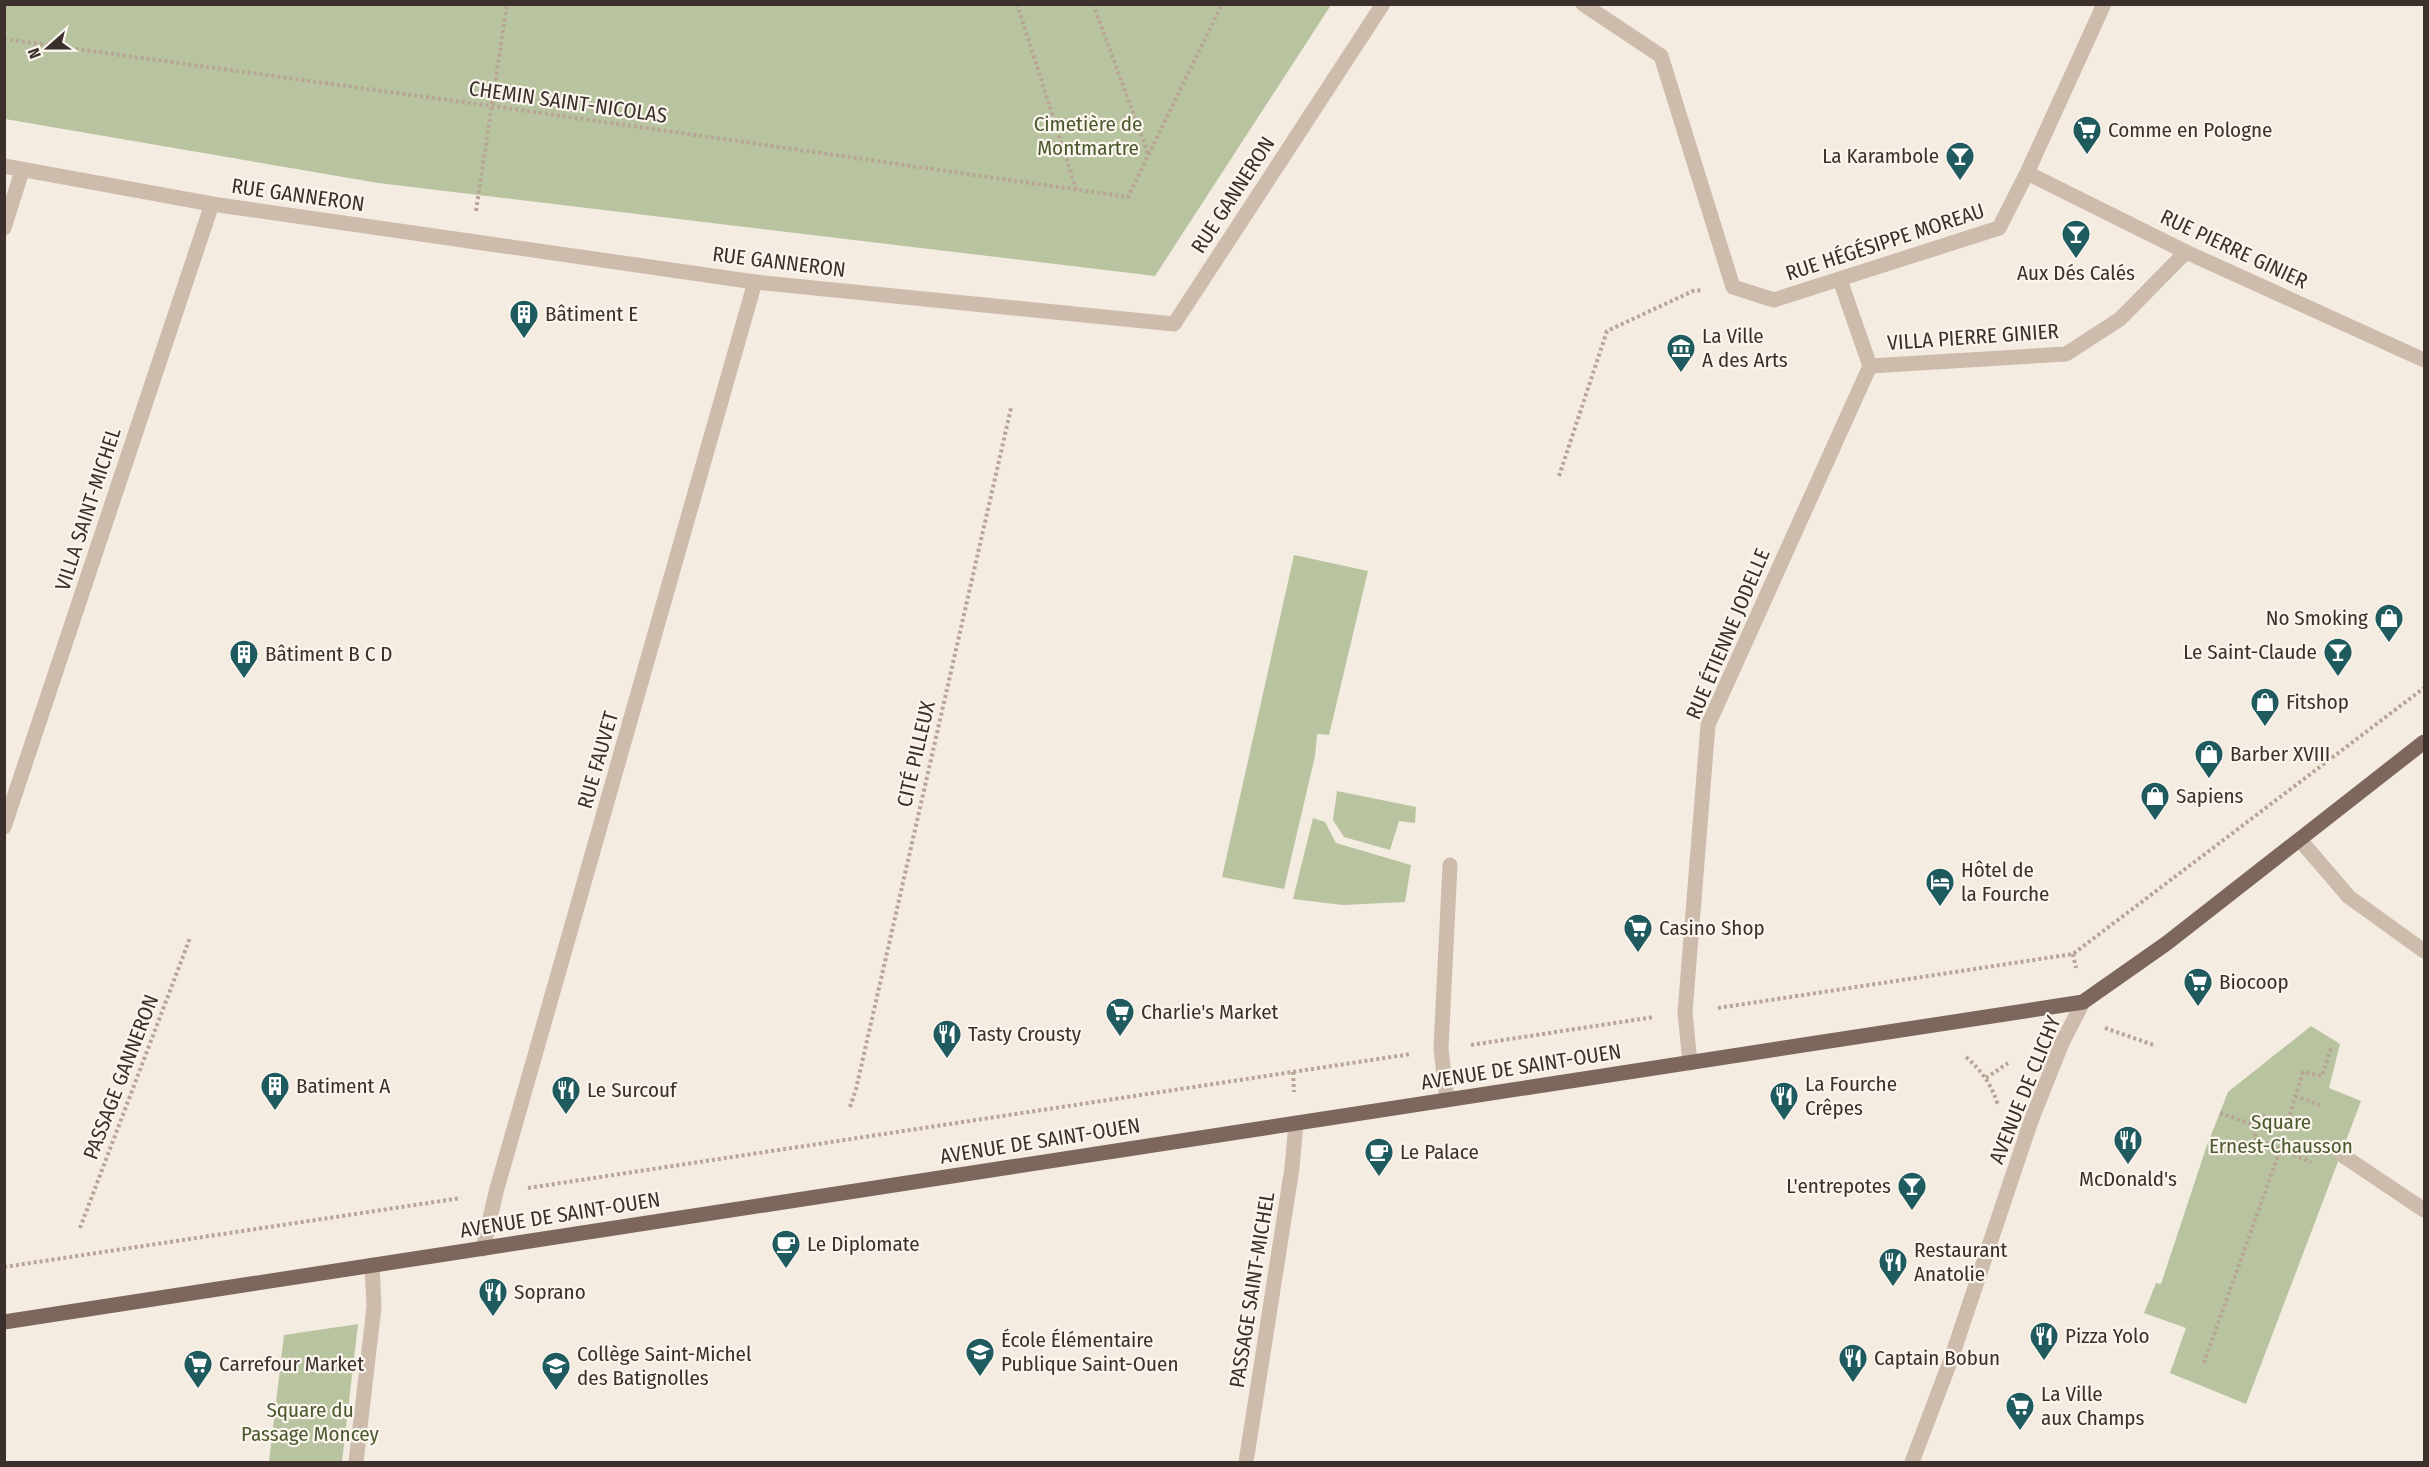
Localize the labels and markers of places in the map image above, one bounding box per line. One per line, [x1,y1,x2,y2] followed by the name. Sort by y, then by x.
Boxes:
[2071,114,2103,156] supermarket icon: Comme en Pologne
[2108,117,2272,143] place label: Comme en Pologne
[1944,140,1976,182] bar icon: La Karambole
[1822,143,1939,169] place label: La Karambole
[2060,218,2092,260] bar icon: Aux Dés Calés
[2017,260,2135,286] place label: Aux Dés Calés
[508,298,540,340] building icon: Bâtiment E
[545,301,638,327] place label: Bâtiment E
[1702,323,1788,373] place label: La Ville A des Arts
[1665,332,1697,374] museum icon: La Ville A des Arts
[2373,602,2405,644] shop icon: No Smoking
[2266,605,2368,631] place label: No Smoking
[2322,636,2354,678] bar icon: Le Saint-Claude
[228,638,260,680] building icon: Bâtiment B C D
[2183,639,2317,665] place label: Le Saint-Claude
[265,641,393,667] place label: Bâtiment B C D
[2249,686,2281,728] shop icon: Fitshop
[2286,689,2349,715] place label: Fitshop
[2193,738,2225,780] shop icon: Barber XVIII
[2230,741,2330,767] place label: Barber XVIII
[2139,780,2171,822] shop icon: Sapiens
[2176,783,2244,809] place label: Sapiens
[1961,857,2049,907] place label: Hôtel de la Fourche
[1924,866,1956,908] hotel icon: Hôtel de la Fourche
[1622,912,1654,954] supermarket icon: Casino Shop
[1659,915,1765,941] place label: Casino Shop
[2182,966,2214,1008] supermarket icon: Biocoop
[2219,969,2289,995] place label: Biocoop
[1104,996,1136,1038] supermarket icon: Charlie's Market
[1141,999,1279,1025] place label: Charlie's Market
[931,1018,963,1060] restaurant icon: Tasty Crousty
[968,1021,1082,1047] place label: Tasty Crousty
[259,1070,291,1112] building icon: Batiment A
[1805,1071,1897,1121] place label: La Fourche Crêpes
[296,1073,390,1099] place label: Batiment A
[550,1074,582,1116] restaurant icon: Le Surcouf
[587,1077,678,1103] place label: Le Surcouf
[1768,1080,1800,1122] restaurant icon: La Fourche Crêpes
[2112,1124,2144,1166] restaurant icon: McDonald's
[1363,1136,1395,1178] cafe icon: Le Palace
[1400,1139,1479,1165] place label: Le Palace
[2079,1166,2177,1192] place label: McDonald's
[1896,1170,1928,1212] bar icon: L'entrepotes
[1786,1173,1891,1199] place label: L'entrepotes
[770,1228,802,1270] cafe icon: Le Diplomate
[807,1231,920,1257] place label: Le Diplomate
[1914,1237,2007,1287] place label: Restaurant Anatolie
[1877,1246,1909,1288] restaurant icon: Restaurant Anatolie
[477,1276,509,1318] restaurant icon: Soprano
[514,1279,586,1305] place label: Soprano
[2028,1320,2060,1362] restaurant icon: Pizza Yolo
[2065,1323,2150,1349] place label: Pizza Yolo
[1001,1327,1178,1377] place label: École Élémentaire Publique Saint-Ouen
[964,1336,996,1378] school or university icon: École Élémentaire Publique Saint-Ouen
[577,1341,752,1391] place label: Collège Saint-Michel des Batignolles
[1837,1342,1869,1384] restaurant icon: Captain Bobun
[1874,1345,2000,1371] place label: Captain Bobun
[182,1348,214,1390] supermarket icon: Carrefour Market
[540,1350,572,1392] school or university icon: Collège Saint-Michel des Batignolles
[219,1351,364,1377] place label: Carrefour Market
[2041,1381,2145,1431] place label: La Ville aux Champs
[2004,1390,2036,1432] supermarket icon: La Ville aux Champs

